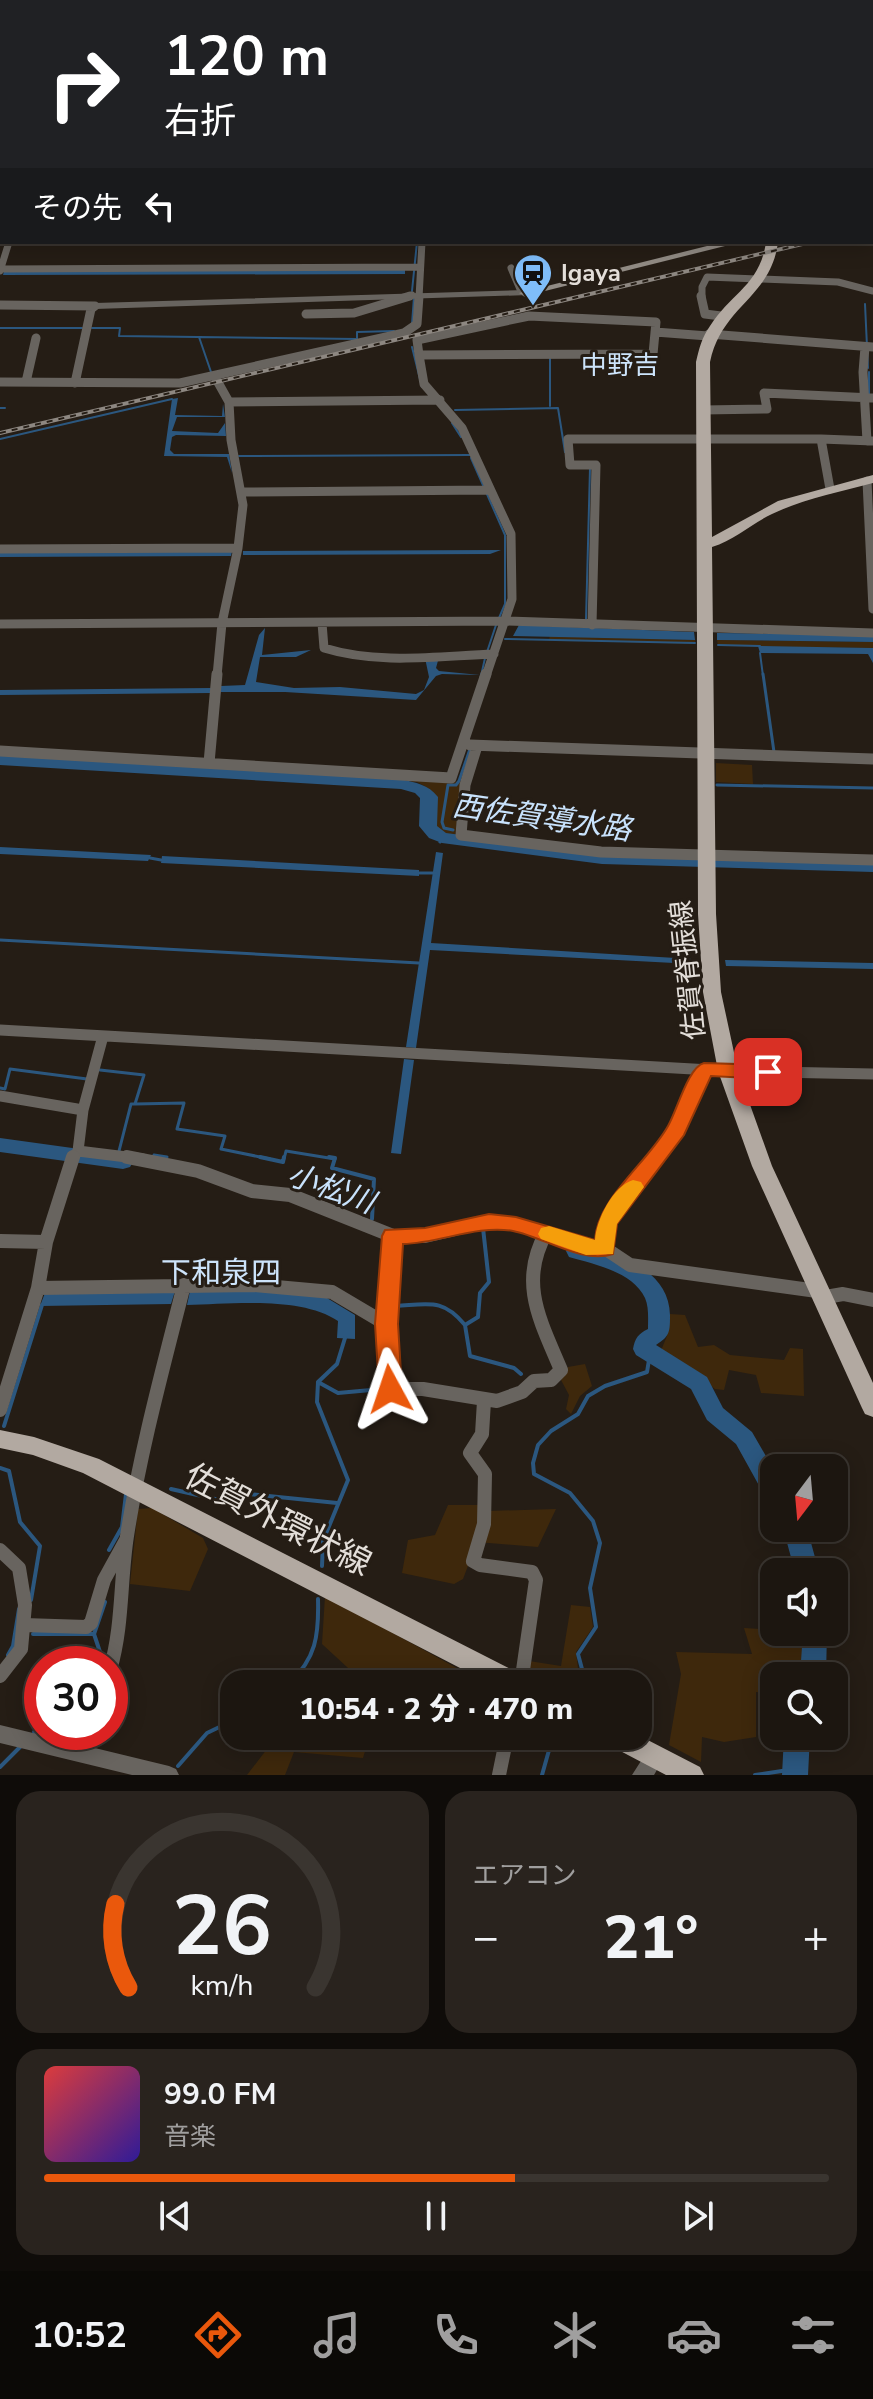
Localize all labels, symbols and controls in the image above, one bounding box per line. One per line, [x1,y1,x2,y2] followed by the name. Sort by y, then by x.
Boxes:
[164,18,329,95] text: 120 m
[32,32,136,136] icon: right
[164,97,236,146] text: 右折
[138,184,182,228] icon: left
[32,188,122,229] text: その先
[512,252,554,307] station icon: Igaya
[561,257,621,289] place label: Igaya
[581,348,659,383] district label: 中野吉
[450,785,637,851] water label: 西佐賀導水路
[662,898,714,1042] street label: 佐賀脊振線
[734,1038,802,1106] pin
[746,1050,790,1094] icon: arrive
[282,1154,383,1225] water label: 小松川
[161,1253,281,1294] district label: 下和泉四
[348,1347,432,1431] position arrow
[177,1453,379,1587] street label: 佐賀外環状線
[760,1454,848,1542] north arrow
[760,1454,848,1750] map controls
[760,1558,848,1646] button: sound
[24,1646,128,1750] speed limit sign: 30
[760,1662,848,1750] button: search
[299,1689,573,1730] text: 10:54 · 2 分 · 470 m
[473,1858,577,1893] text: エアコン
[172,1870,272,1983] text: 26
[603,1897,698,1979] text: 21°
[473,1908,499,1968] text: −
[803,1908,829,1968] text: +
[191,1966,254,2005] text: km/h
[164,2074,276,2115] text: 99.0 FM
[164,2119,216,2154] text: 音楽
[153,2194,197,2238] icon: previous
[414,2194,458,2238] icon: pause
[676,2194,720,2238] icon: next
[190,2307,246,2363] icon: directions
[309,2307,365,2363] icon: music
[428,2307,484,2363] icon: phone
[547,2307,603,2363] icon: climate
[666,2307,722,2363] icon: car
[785,2307,841,2363] icon: filters
[32,2311,127,2360] text: 10:52

